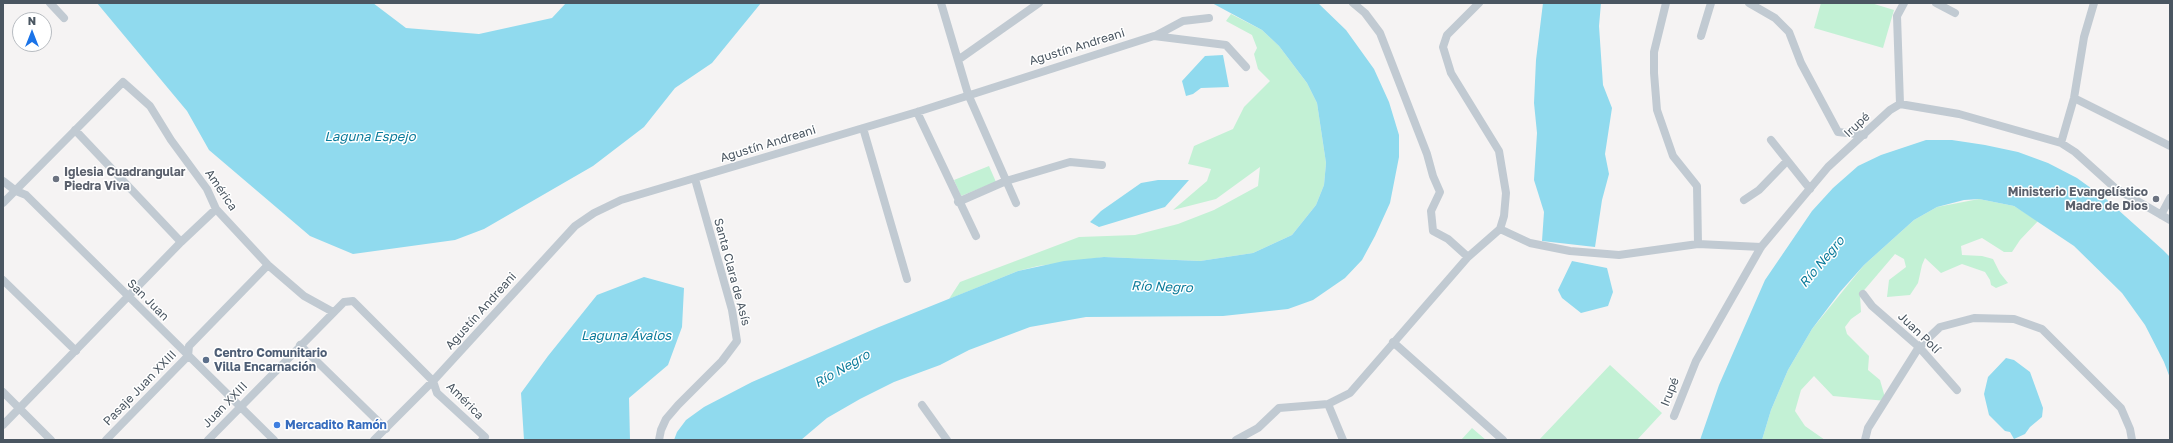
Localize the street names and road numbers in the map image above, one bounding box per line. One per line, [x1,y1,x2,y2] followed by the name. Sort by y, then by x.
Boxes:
[1028,26,1126,68] street label: Agustín Andreani
[1841,109,1873,141] street label: Irupé
[719,123,817,165] street label: Agustín Andreani
[202,167,240,213] street label: América
[711,217,753,327] street label: Santa Clara de Asís
[443,269,519,353] street label: Agustín Andreani
[124,276,172,324] street label: San Juan
[1895,309,1943,357] street label: Juan Polí
[100,347,180,429] street label: Pasaje Juan XXIII
[1658,375,1682,409] street label: Irupé
[200,379,250,431] street label: Juan XXIII
[443,379,487,423] street label: América

